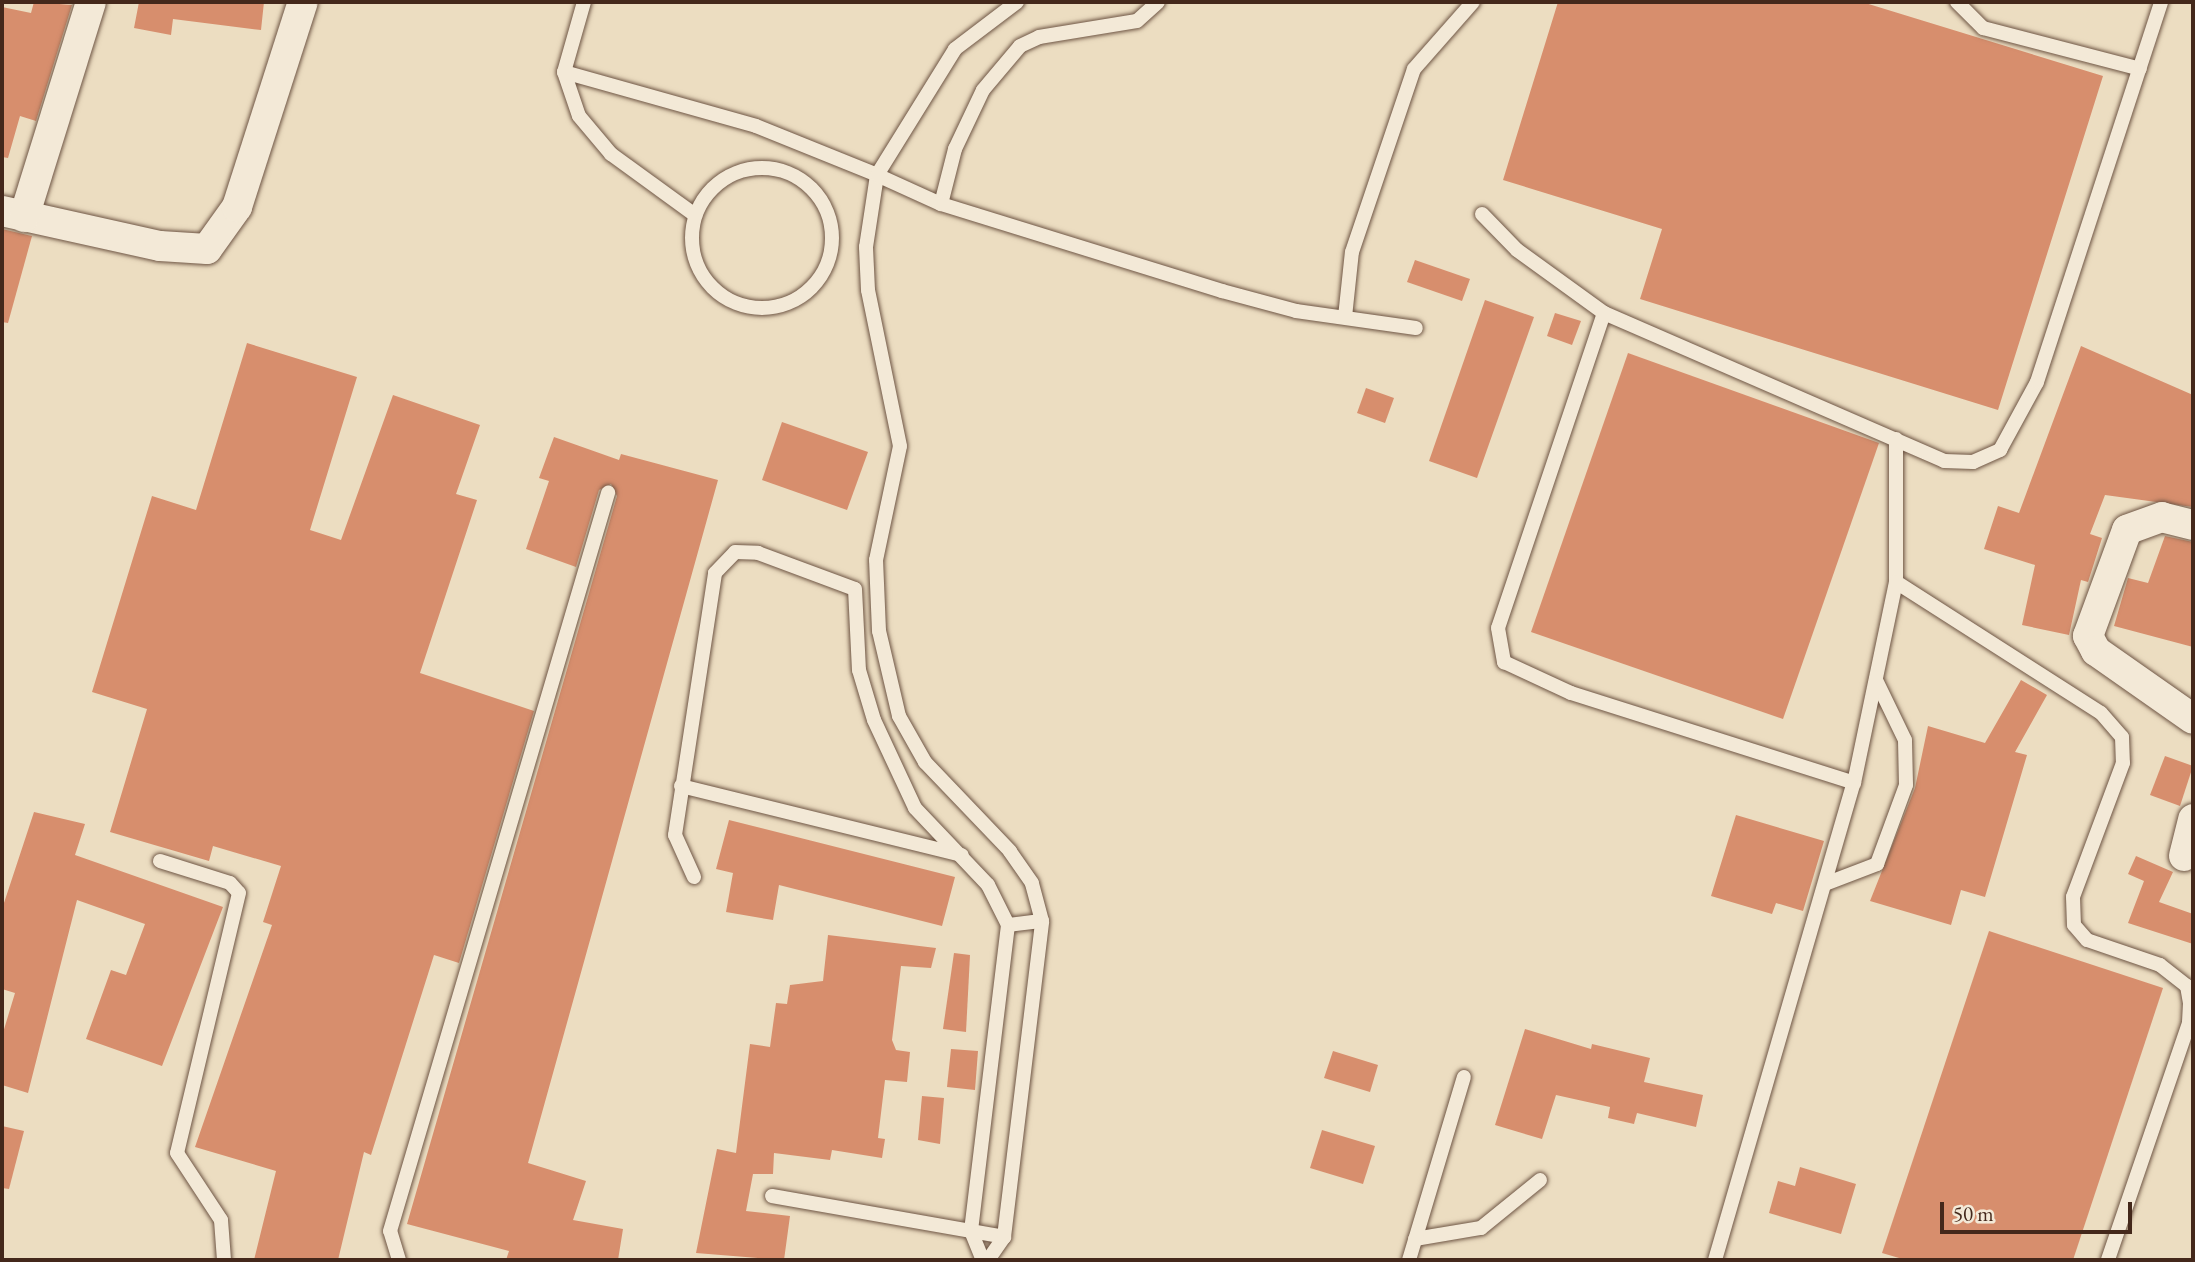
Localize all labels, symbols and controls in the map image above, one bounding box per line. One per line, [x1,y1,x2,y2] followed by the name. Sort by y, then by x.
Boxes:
[1943,1188,2136,1232] scale bar
[1953,1200,1994,1227] text: 50 m

